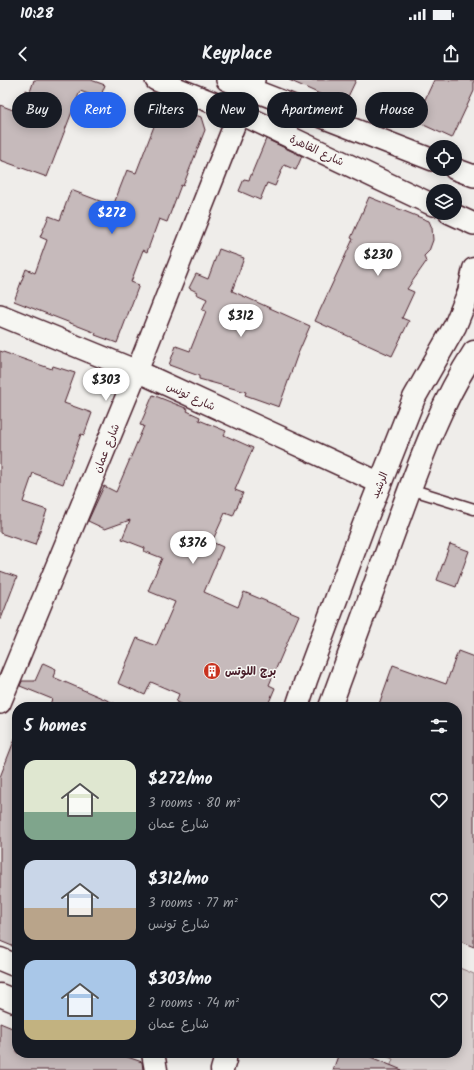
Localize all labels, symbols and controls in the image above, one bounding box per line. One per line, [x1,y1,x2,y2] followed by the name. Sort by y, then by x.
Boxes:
[20,2,54,26] text: 10:28
[202,40,272,69] text: Keyplace
[12,43,34,65] icon: back
[440,43,462,65] icon: share
[12,92,62,128] chip: Buy
[70,92,126,128] chip: Rent
[134,92,198,128] chip: Filters
[206,92,259,128] chip: New
[267,92,357,128] chip: Apartment
[365,92,428,128] chip: House
[286,130,347,171] street label: شارع القاهرة
[426,140,462,220] map controls
[426,140,462,176] button: locate
[426,184,462,220] button: layers
[88,201,136,235] pin: $272
[98,203,127,224] text: $272
[354,243,402,277] pin: $230
[363,245,393,266] text: $230
[217,304,265,338] pin: $312
[228,306,254,327] text: $312
[82,368,130,402] pin: $303
[92,370,120,391] text: $303
[163,378,218,416] street label: شارع تونس
[89,421,125,476] street label: شارع عمان
[366,469,393,502] street label: الرشيد
[169,531,217,565] pin: $376
[179,533,207,554] text: $376
[202,661,222,681] building icon: برج اللوتس
[225,663,276,681] place label: برج اللوتس
[24,713,87,740] text: 5 homes
[428,715,450,737] icon: filters
[148,766,212,793] text: $272/mo
[56,776,104,824] icon: home
[428,789,450,811] icon: heart
[148,793,240,814] text: 3 rooms · 80 m²
[148,814,209,835] text: شارع عمان
[148,866,209,893] text: $312/mo
[56,876,104,924] icon: home
[428,889,450,911] icon: heart
[148,893,238,914] text: 3 rooms · 77 m²
[148,914,210,935] text: شارع تونس
[148,966,212,993] text: $303/mo
[56,976,104,1024] icon: home
[428,989,450,1011] icon: heart
[148,993,239,1014] text: 2 rooms · 74 m²
[148,1014,209,1035] text: شارع عمان

